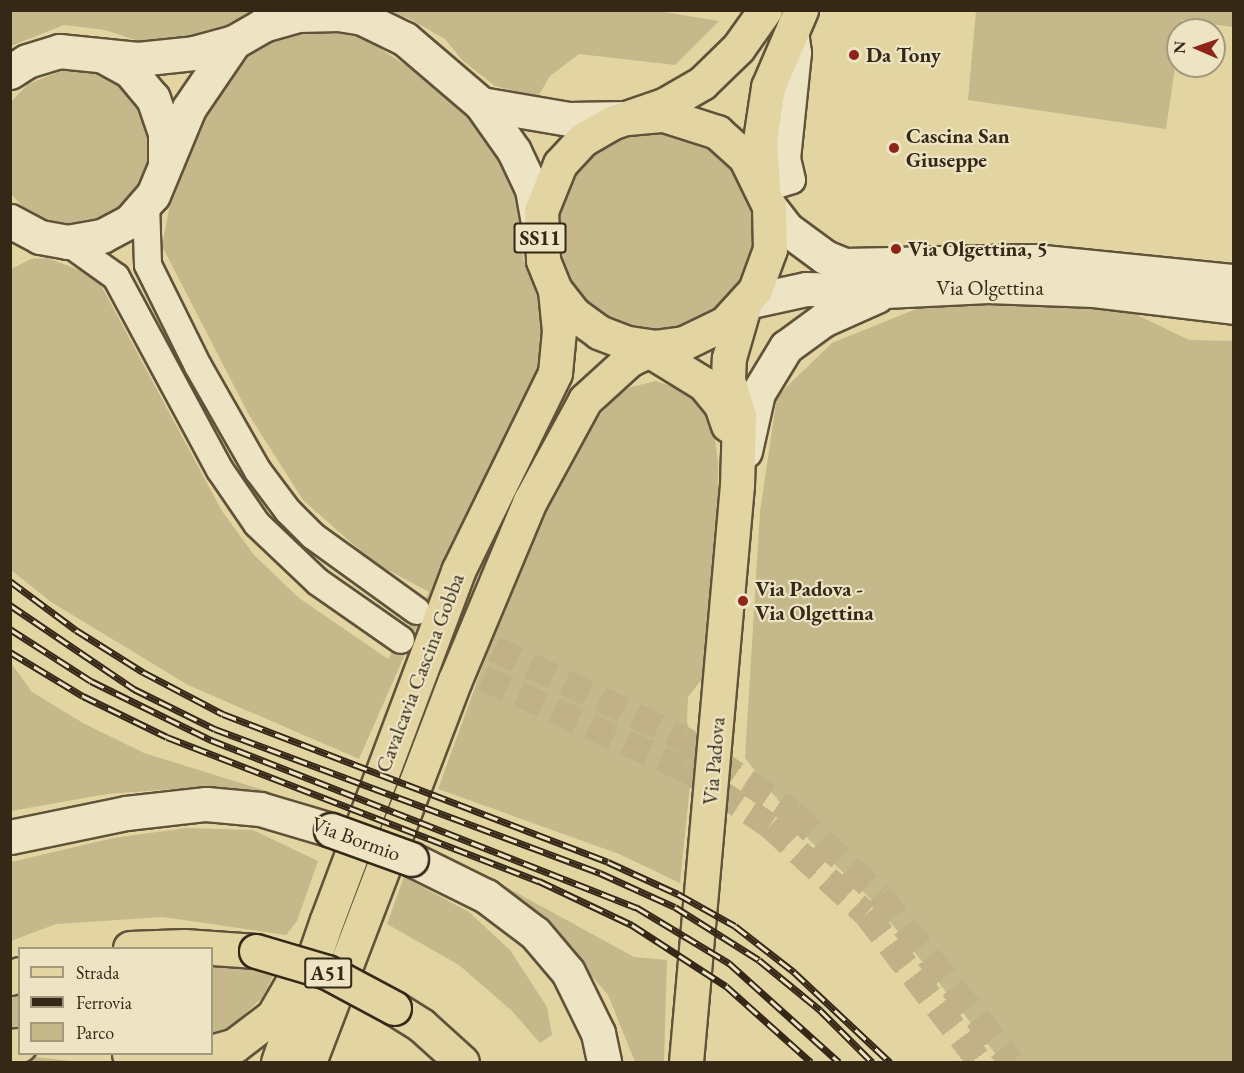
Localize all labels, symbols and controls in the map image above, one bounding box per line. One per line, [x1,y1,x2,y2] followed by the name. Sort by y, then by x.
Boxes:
[1166,18,1226,78] north arrow
[1169,41,1190,54] text: N
[866,42,941,68] place label: Da Tony
[847,48,861,62] marker: Da Tony
[906,123,1010,173] place label: Cascina San Giuseppe
[887,141,901,155] marker: Cascina San Giuseppe
[513,221,567,255] road number: SS11
[908,236,1048,262] place label: Via Olgettina, 5
[889,242,903,256] marker: Via Olgettina, 5
[936,275,1044,301] street label: Via Olgettina
[370,570,470,776] street label: Cavalcavia Cascina Gobba
[755,576,874,626] place label: Via Padova - Via Olgettina
[736,594,750,608] marker: Via Padova - Via Olgettina
[698,716,730,806] street label: Via Padova
[308,811,404,867] street label: Via Bormio
[18,947,213,1055] legend
[304,956,352,990] road number: A51
[76,961,120,984] text: Strada
[76,991,132,1014] text: Ferrovia
[76,1021,114,1044] text: Parco

